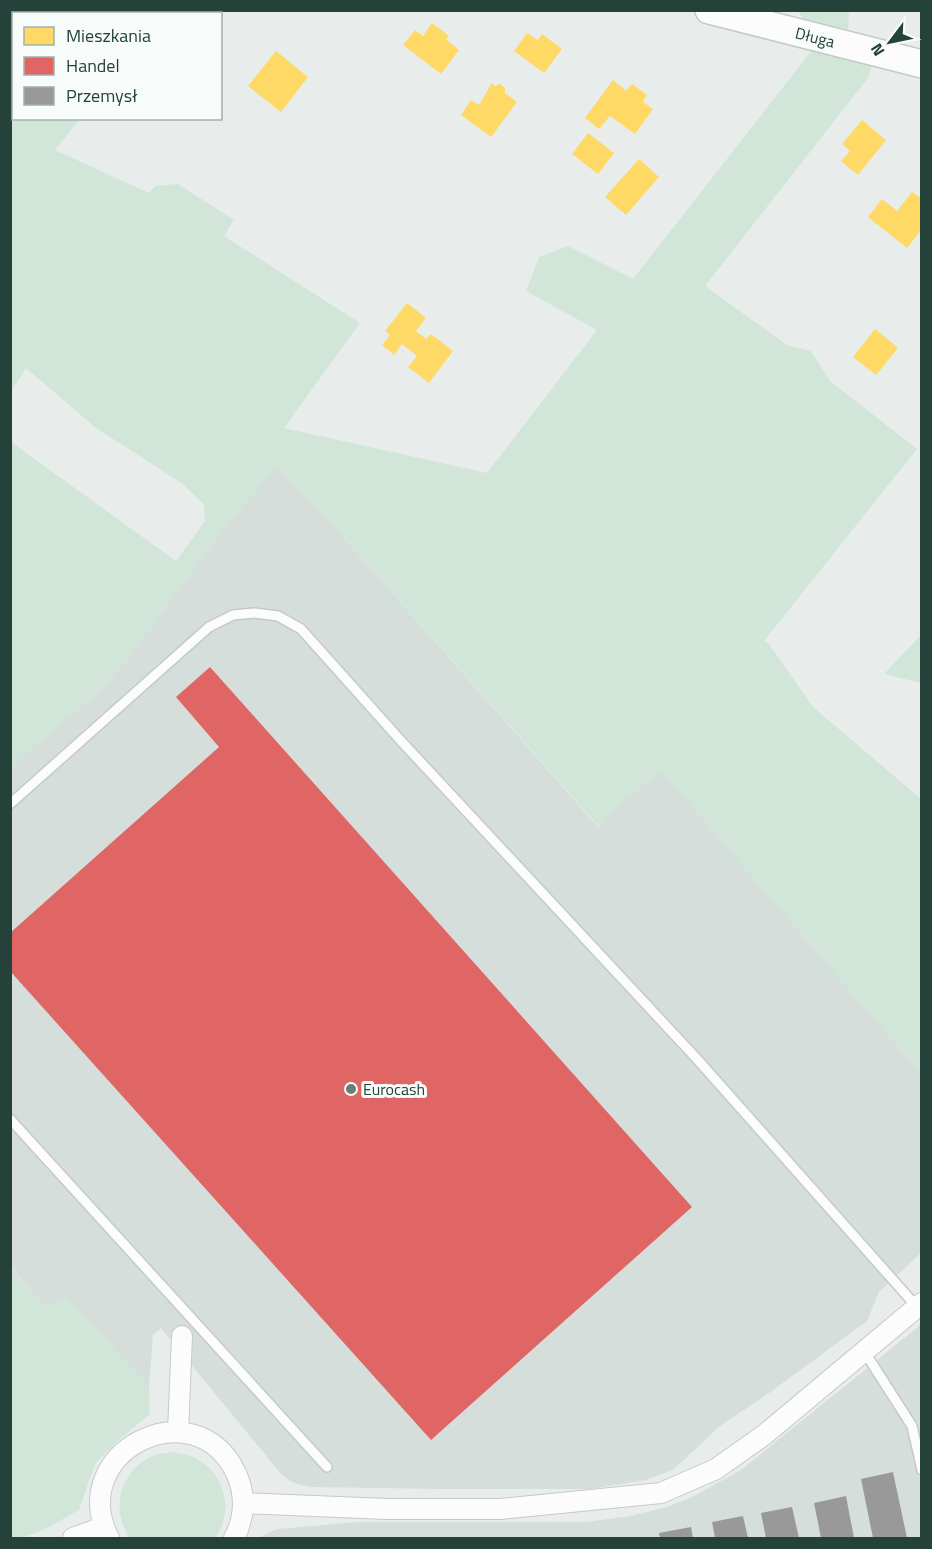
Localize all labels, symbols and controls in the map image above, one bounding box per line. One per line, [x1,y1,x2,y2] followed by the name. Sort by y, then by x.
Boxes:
[12,12,222,120] legend
[860,12,920,72] north arrow
[793,21,837,53] street label: Długa
[66,22,151,49] text: Mieszkania
[864,39,890,61] text: N
[66,52,120,79] text: Handel
[66,82,138,109] text: Przemysł
[363,1077,425,1101] place label: Eurocash
[344,1082,358,1096] marker: Eurocash

